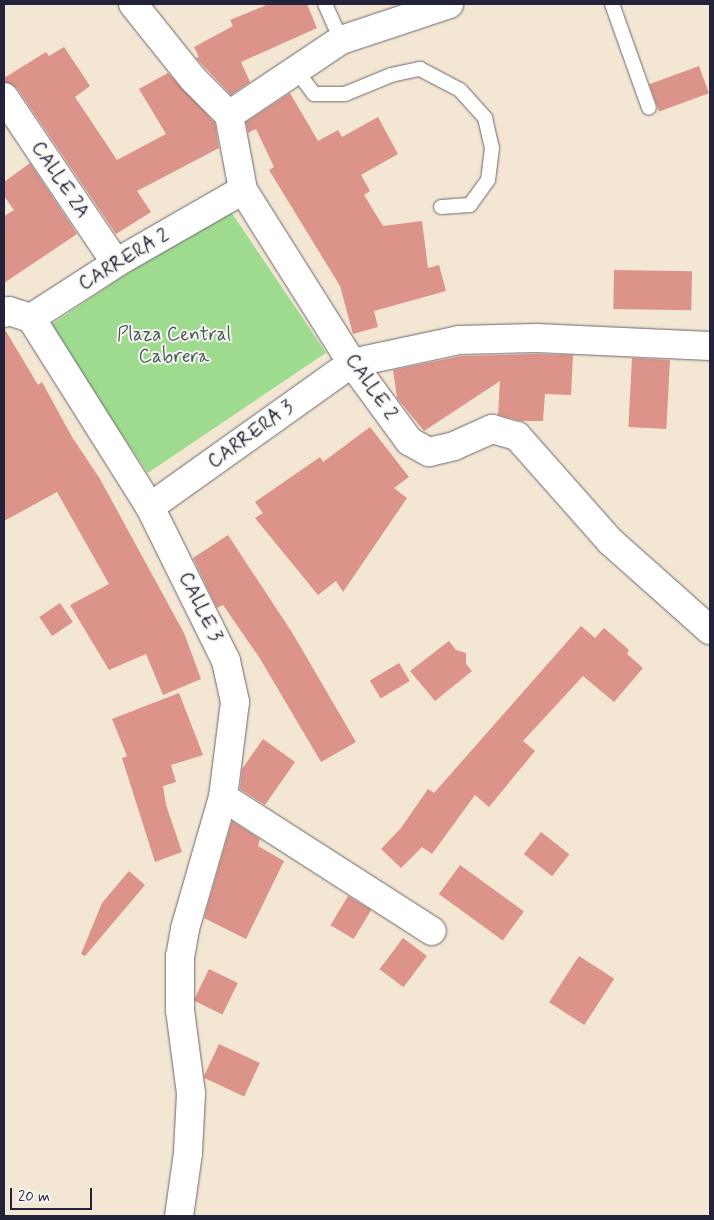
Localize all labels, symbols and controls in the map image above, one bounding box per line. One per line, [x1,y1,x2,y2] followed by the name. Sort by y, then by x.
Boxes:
[26,137,94,223] street label: CALLE 2A
[75,224,173,296] street label: CARRERA 2
[117,324,231,368] park label: Plaza Central Cabrera
[340,350,402,424] street label: CALLE 2
[204,396,298,474] street label: CARRERA 3
[173,569,227,645] street label: CALLE 3
[12,1178,95,1210] scale bar
[18,1187,50,1207] text: 20 m

